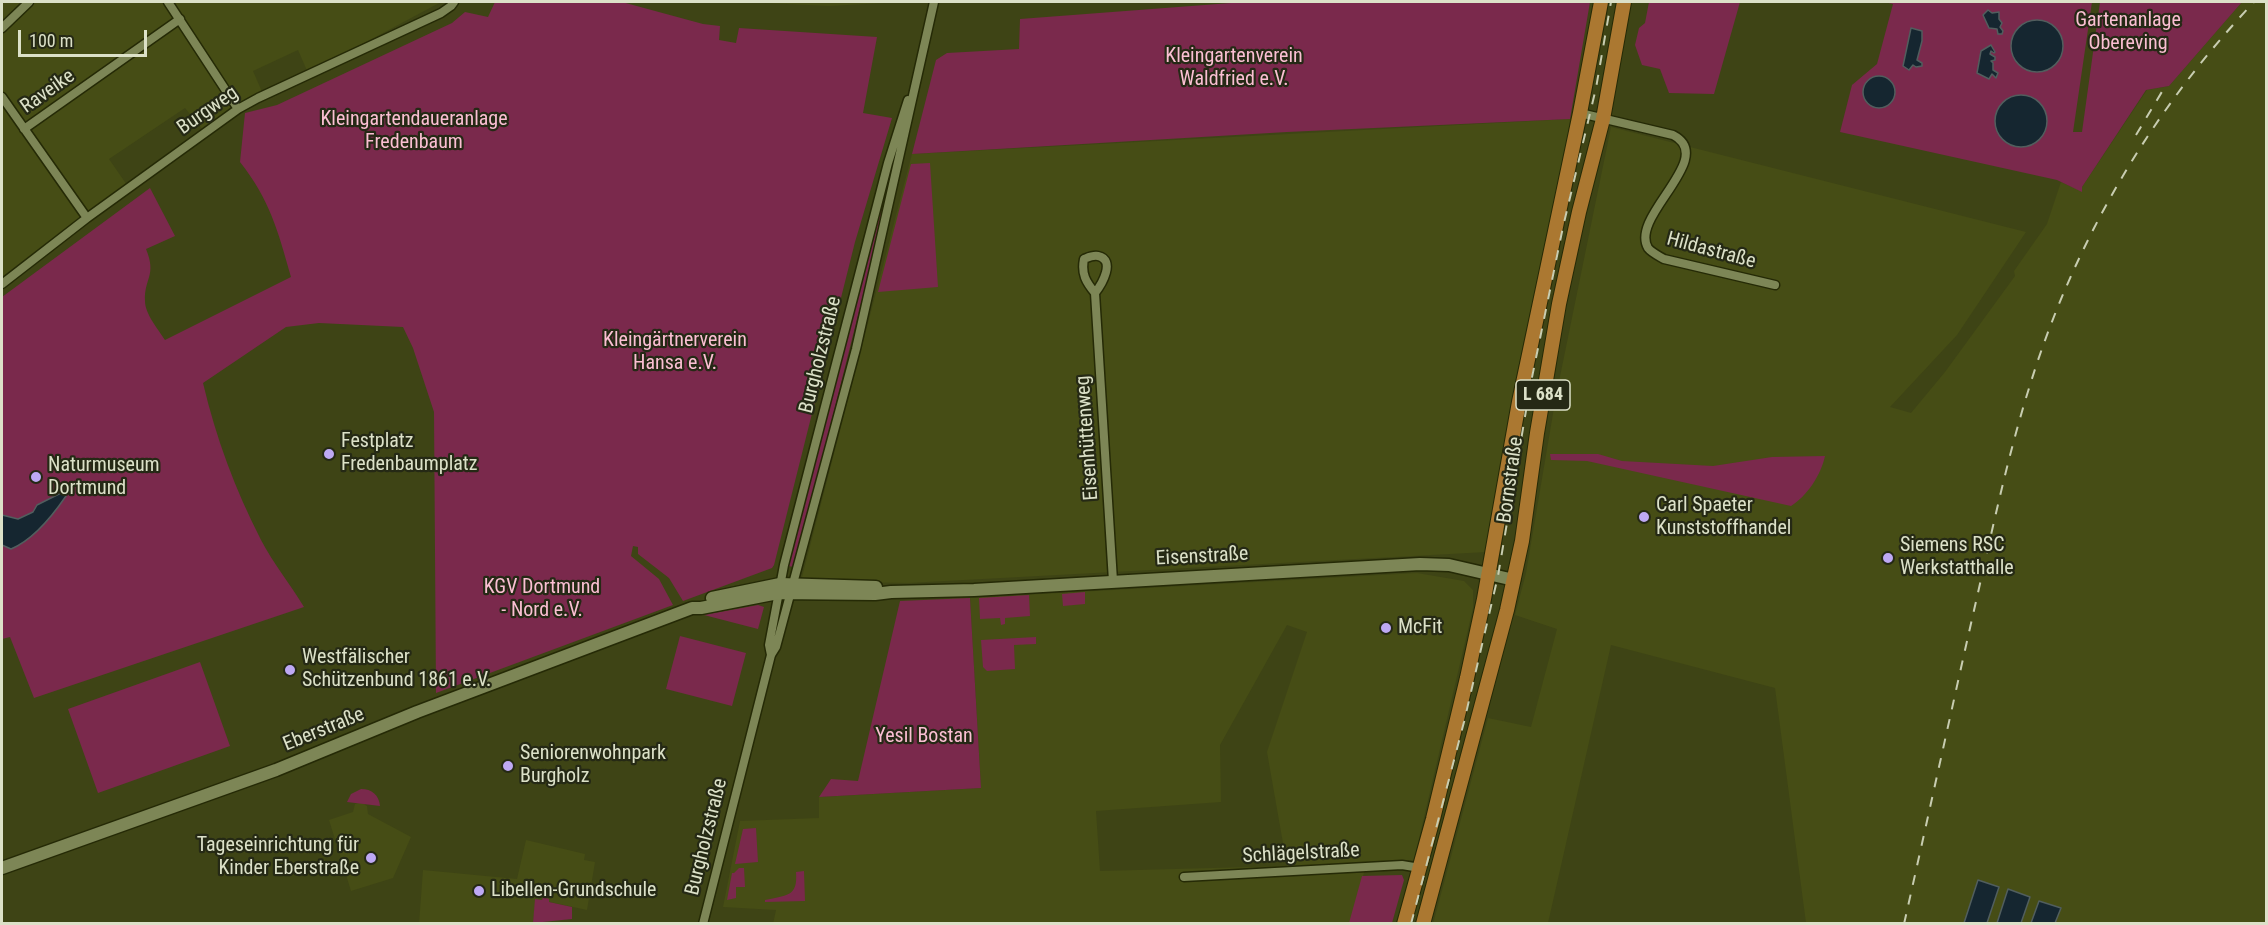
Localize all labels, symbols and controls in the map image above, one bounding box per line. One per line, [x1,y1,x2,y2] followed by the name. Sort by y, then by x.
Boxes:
[2075,9,2181,56] park label: Gartenanlage Obereving
[21,18,150,56] scale bar
[29,30,73,51] text: 100 m
[1165,45,1303,92] park label: Kleingartenverein Waldfried e.V.
[16,65,80,119] street label: Raveike
[173,81,243,141] street label: Burgweg
[320,108,508,155] park label: Kleingartendaueranlage Fredenbaum
[1664,228,1758,274] street label: Hildastraße
[795,294,847,416] street label: Burgholzstraße
[603,329,747,376] park label: Kleingärtnerverein Hansa e.V.
[1072,375,1104,501] street label: Eisenhüttenweg
[1516,380,1570,410] road number: L 684
[341,430,478,477] place label: Festplatz Fredenbaumplatz
[1493,435,1529,525] street label: Bornstraße
[322,447,336,461] marker: Festplatz Fredenbaumplatz
[48,454,160,501] place label: Naturmuseum Dortmund
[29,470,43,484] marker: Naturmuseum Dortmund
[1656,494,1791,541] place label: Carl Spaeter Kunststoffhandel
[1637,510,1651,524] marker: Carl Spaeter Kunststoffhandel
[1900,534,2014,581] place label: Siemens RSC Werkstatthalle
[1155,543,1249,571] street label: Eisenstraße
[1881,551,1895,565] marker: Siemens RSC Werkstatthalle
[484,576,600,623] park label: KGV Dortmund - Nord e.V.
[1398,616,1442,640] place label: McFit
[1379,621,1393,635] marker: McFit
[302,646,491,693] place label: Westfälischer Schützenbund 1861 e.V.
[283,663,297,677] marker: Westfälischer Schützenbund 1861 e.V.
[280,703,368,757] street label: Eberstraße
[875,725,973,749] park label: Yesil Bostan
[520,742,666,789] place label: Seniorenwohnpark Burgholz
[501,759,515,773] marker: Seniorenwohnpark Burgholz
[681,776,733,898] street label: Burgholzstraße
[197,834,359,881] place label: Tageseinrichtung für Kinder Eberstraße
[1242,839,1360,869] street label: Schlägelstraße
[364,851,378,865] marker: Tageseinrichtung für Kinder Eberstraße
[491,879,656,903] place label: Libellen-Grundschule
[472,884,486,898] marker: Libellen-Grundschule

